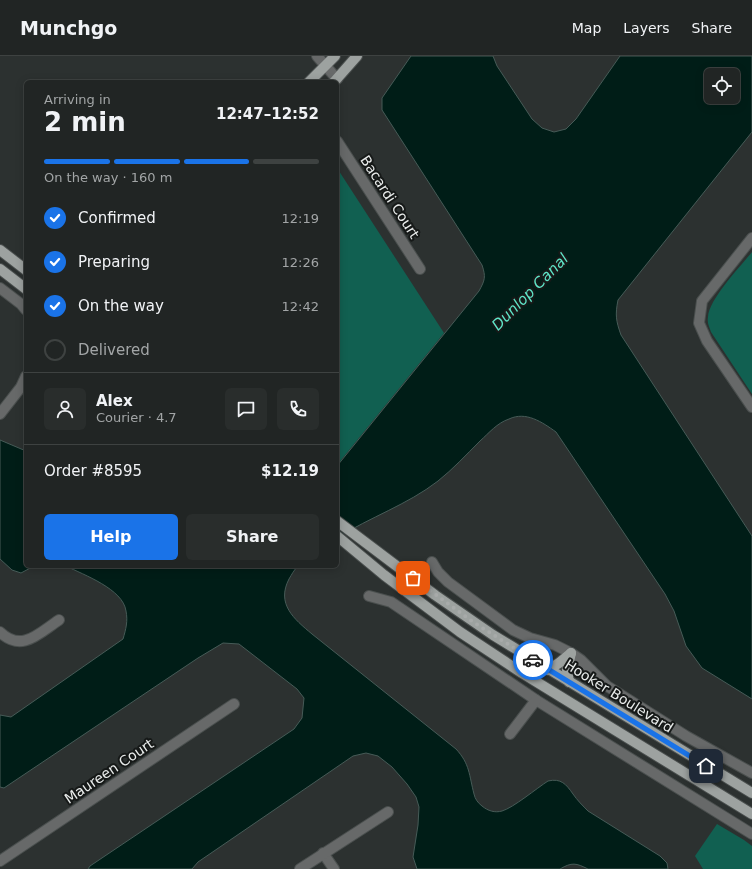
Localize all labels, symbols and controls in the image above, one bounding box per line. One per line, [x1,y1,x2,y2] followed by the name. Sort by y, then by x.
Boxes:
[20,17,117,39] text: Munchgo
[572,20,601,36] text: Map
[623,20,670,36] text: Layers
[692,20,732,36] text: Share
[704,68,740,104] map controls
[704,68,740,104] button: locate
[44,92,111,107] text: Arriving in
[216,105,319,123] text: 12:47–12:52
[44,107,126,137] text: 2 min
[357,153,423,242] street label: Bacardi Court
[44,170,172,185] text: On the way · 160 m
[44,207,66,229] icon: check
[78,209,156,227] text: Confirmed
[282,211,319,226] text: 12:19
[488,249,573,334] water label: Dunlop Canal
[44,251,66,273] icon: check
[78,253,150,271] text: Preparing
[282,255,319,270] text: 12:26
[44,295,66,317] icon: check
[78,297,164,315] text: On the way
[282,299,319,314] text: 12:42
[78,341,150,359] text: Delivered
[44,388,86,430] button: person
[225,388,267,430] button: chat
[277,388,319,430] button: phone
[96,392,133,410] text: Alex
[96,410,177,425] text: Courier · 4.7
[44,462,142,480] text: Order #8595
[261,462,319,480] text: $12.19
[44,514,178,560] button: Help
[186,514,319,560] button: Share
[396,561,430,595] pin
[402,567,424,589] icon: bag
[513,640,553,680] courier
[522,649,544,671] icon: car
[562,656,676,736] street label: Hooker Boulevard
[61,735,157,807] street label: Maureen Court
[689,749,723,783] pin
[695,755,717,777] icon: home

